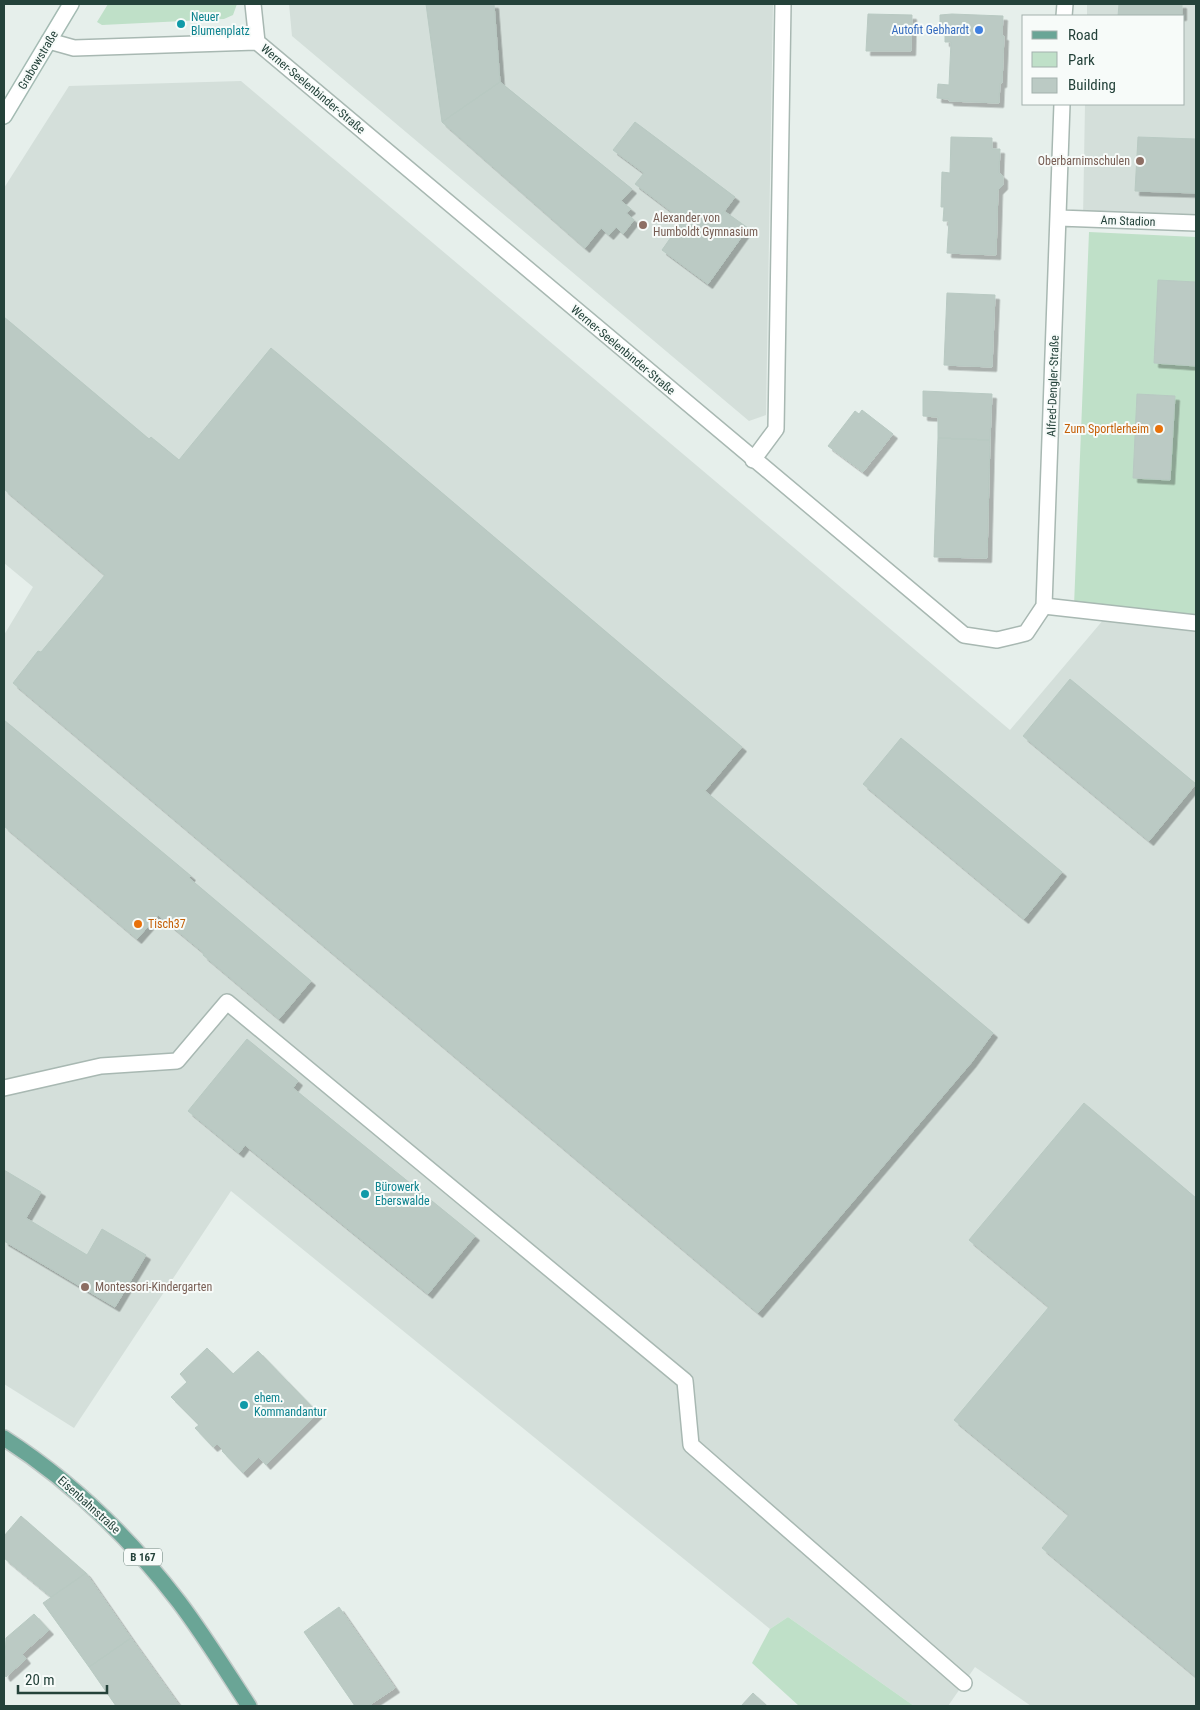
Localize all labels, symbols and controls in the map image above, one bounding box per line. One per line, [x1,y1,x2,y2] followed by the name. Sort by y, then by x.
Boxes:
[191,10,250,38] place label: Neuer Blumenplatz
[1022,15,1185,105] legend
[175,18,187,30] marker: Neuer Blumenplatz
[891,23,969,37] place label: Autofit Gebhardt
[973,24,985,36] marker: Autofit Gebhardt
[1068,26,1098,44] text: Road
[15,28,61,92] street label: Grabowstraße
[258,41,368,137] street label: Werner-Seelenbinder-Straße
[1068,51,1095,69] text: Park
[1068,76,1116,94] text: Building
[1038,154,1130,168] place label: Oberbarnimschulen
[1134,155,1146,167] marker: Oberbarnimschulen
[653,211,758,239] place label: Alexander von Humboldt Gymnasium
[1100,213,1156,229] street label: Am Stadion
[637,219,649,231] marker: Alexander von Humboldt Gymnasium
[568,302,678,398] street label: Werner-Seelenbinder-Straße
[1044,335,1062,437] street label: Alfred-Dengler-Straße
[1064,422,1149,436] place label: Zum Sportlerheim
[1153,423,1165,435] marker: Zum Sportlerheim
[148,917,186,931] place label: Tisch37
[132,918,144,930] marker: Tisch37
[375,1180,430,1208] place label: Bürowerk Eberswalde
[359,1188,371,1200] marker: Bürowerk Eberswalde
[95,1280,212,1294] place label: Montessori-Kindergarten
[79,1281,91,1293] marker: Montessori-Kindergarten
[254,1391,327,1419] place label: ehem. Kommandantur
[238,1399,250,1411] marker: ehem. Kommandantur
[55,1473,123,1537] street label: Eisenbahnstraße
[124,1548,162,1565] road number: B 167
[18,1662,106,1694] scale bar
[25,1671,55,1689] text: 20 m

